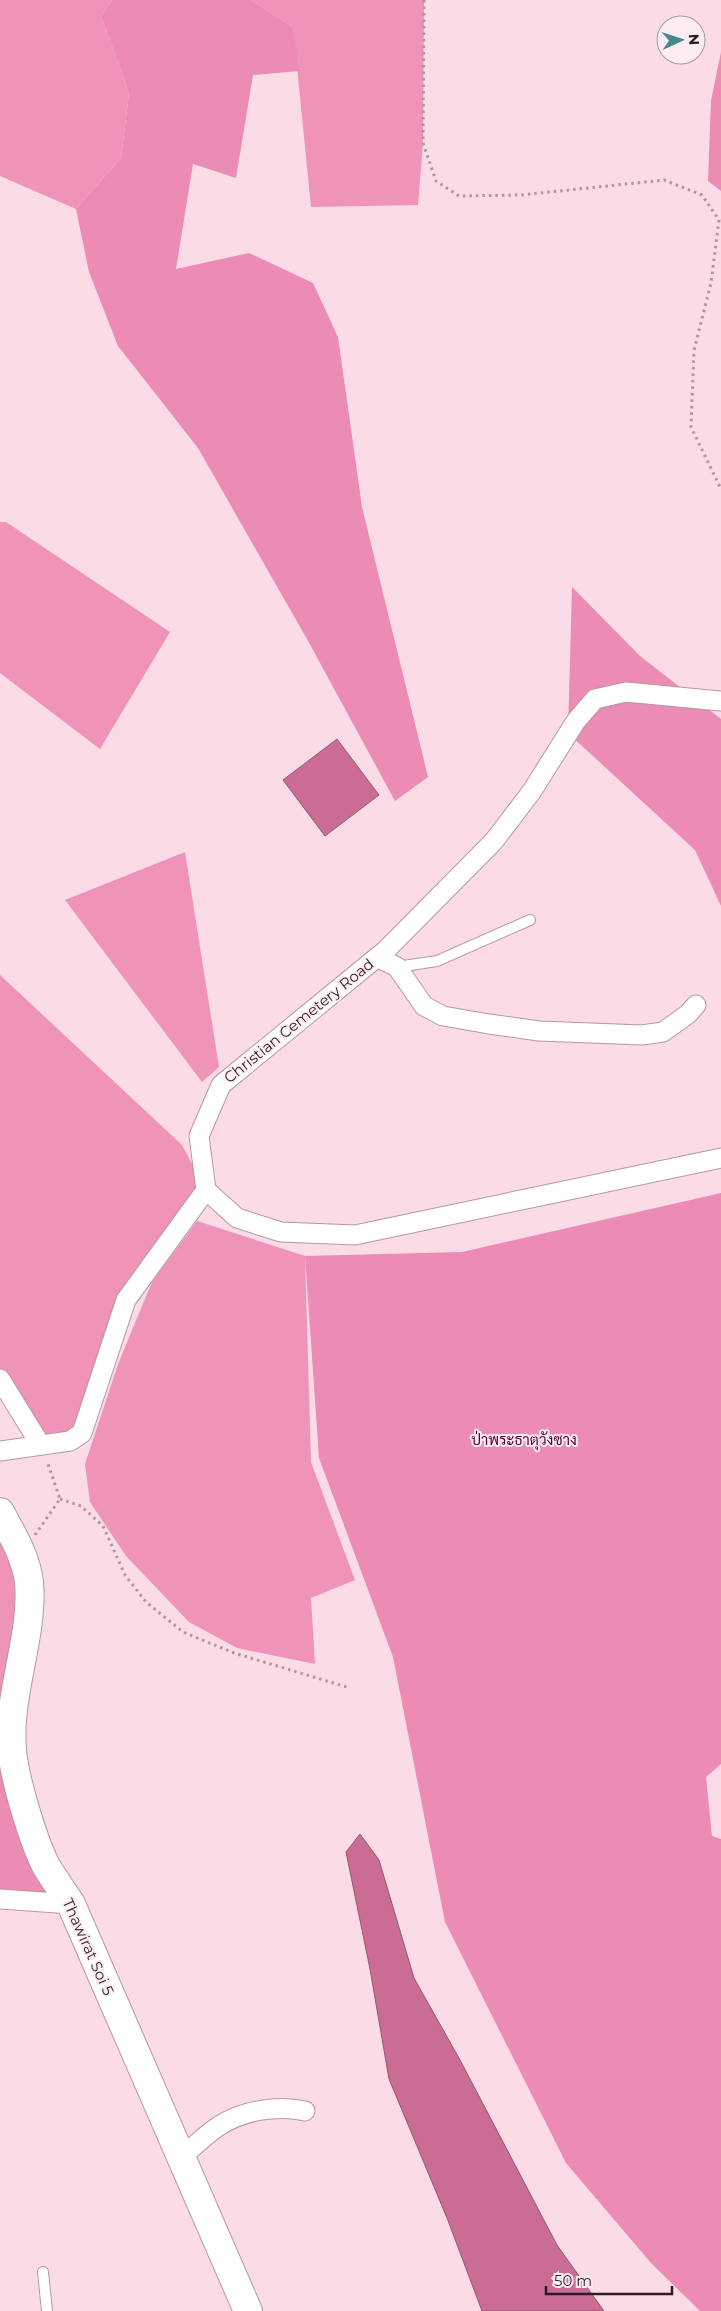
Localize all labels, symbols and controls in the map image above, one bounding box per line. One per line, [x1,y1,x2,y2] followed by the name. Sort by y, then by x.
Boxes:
[656,15,706,65] north arrow
[685,33,703,45] text: N
[220,954,378,1087] street label: Christian Cemetery Road
[471,1430,577,1451] park label: ป่าพระธาตุวังซาง
[59,1895,118,1998] street label: Thawirat Soi 5
[546,2264,672,2296] scale bar
[554,2271,592,2290] text: 50 m

